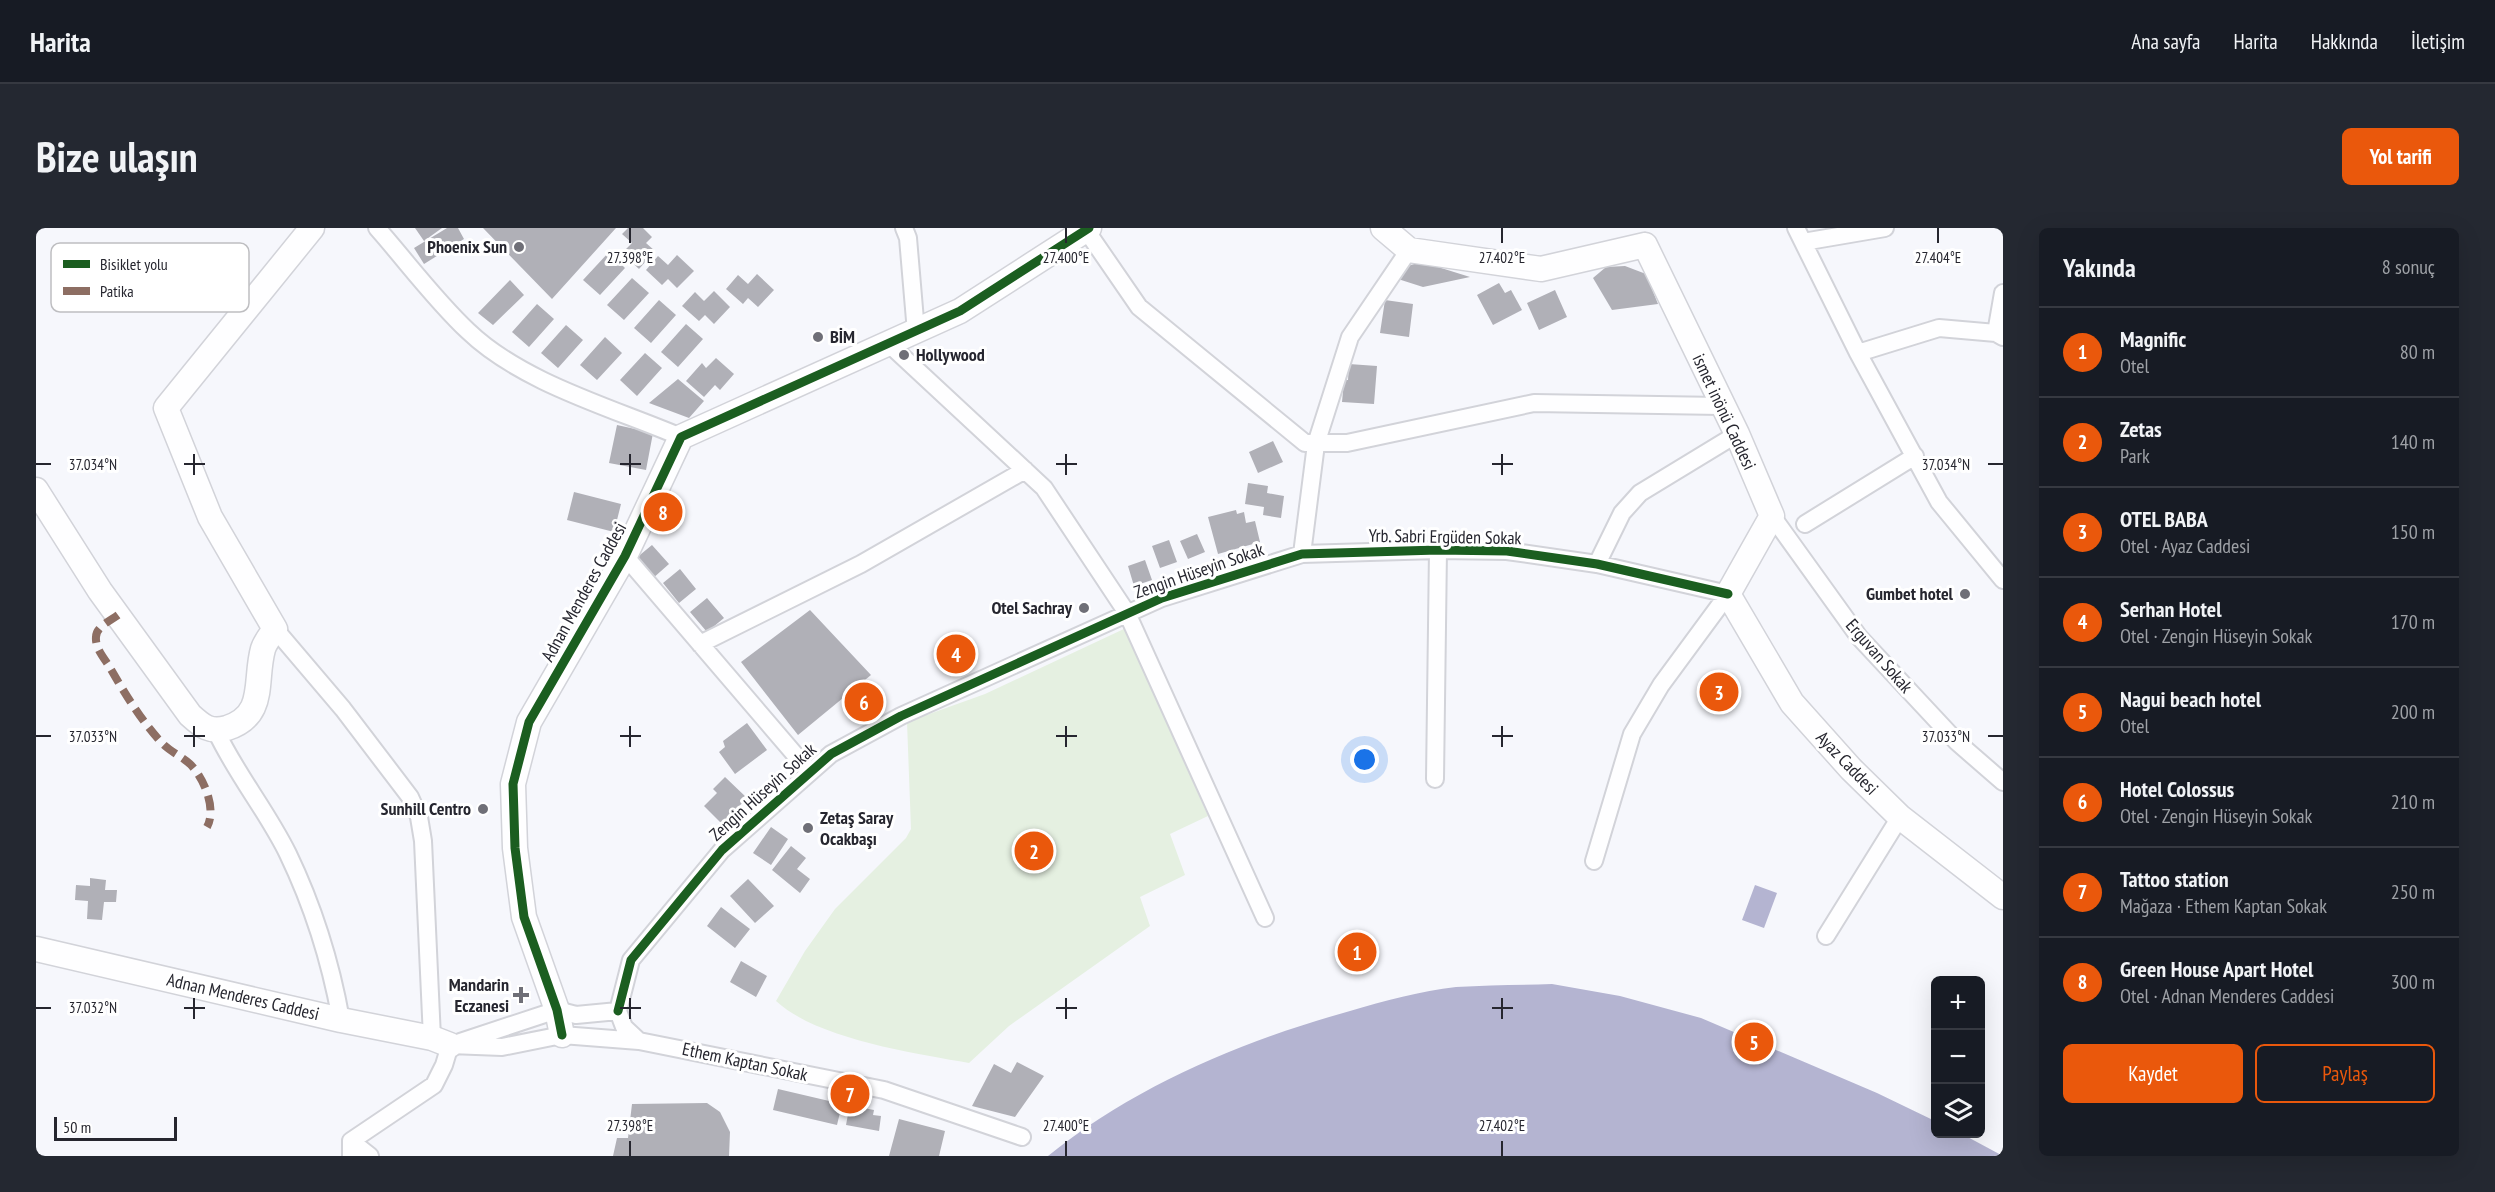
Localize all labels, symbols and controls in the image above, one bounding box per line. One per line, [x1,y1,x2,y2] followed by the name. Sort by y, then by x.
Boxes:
[30,23,91,60] text: Harita
[2131,28,2200,55] text: Ana sayfa
[2233,28,2278,55] text: Harita
[2311,28,2378,55] text: Hakkında
[2411,28,2465,55] text: İletişim
[2342,128,2459,185] button: Yol tarifi
[36,129,198,184] text: Bize ulaşın
[427,235,507,258] place label: Phoenix Sun
[512,240,526,254] marker: Phoenix Sun
[51,243,249,312] legend
[607,248,653,267] text: 27.398°E
[1043,248,1089,267] text: 27.400°E
[1479,248,1525,267] text: 27.402°E
[1915,248,1961,267] text: 27.404°E
[2063,251,2136,284] text: Yakında
[100,254,168,274] text: Bisiklet yolu
[2382,254,2435,280] text: 8 sonuç
[100,281,134,301] text: Patika
[830,325,855,348] place label: BİM
[2120,325,2186,353] text: Magnific
[811,330,825,344] marker: BİM
[2078,339,2087,365] text: 1
[2400,339,2435,365] text: 80 m
[916,343,985,366] place label: Hollywood
[897,348,911,362] marker: Hollywood
[1688,350,1761,473] street label: ismet inönü Caddesi
[2120,353,2149,379] text: Otel
[2120,415,2162,443] text: Zetas
[2078,429,2087,455] text: 2
[2391,429,2435,455] text: 140 m
[2120,443,2150,469] text: Park
[69,455,117,474] text: 37.034°N
[1922,455,1970,474] text: 37.034°N
[644,490,682,534] pin: 8
[2120,505,2208,533] text: OTEL BABA
[536,518,631,665] street label: Adnan Menderes Caddesi
[2078,519,2087,545] text: 3
[2391,519,2435,545] text: 150 m
[1368,524,1522,549] street label: Yrb. Sabri Ergüden Sokak
[2120,533,2250,559] text: Otel · Ayaz Caddesi
[1131,538,1267,603] street label: Zengin Hüseyin Sokak
[1866,582,1954,605] place label: Gumbet hotel
[1958,587,1972,601] marker: Gumbet hotel
[2120,595,2222,623] text: Serhan Hotel
[991,596,1073,619] place label: Otel Sachray
[1077,601,1091,615] marker: Otel Sachray
[2078,609,2087,635] text: 4
[2391,609,2435,635] text: 170 m
[1841,614,1918,697] street label: Erguvan Sokak
[2120,623,2312,649] text: Otel · Zengin Hüseyin Sokak
[936,632,976,676] pin: 4
[1700,670,1738,714] pin: 3
[844,680,884,724] pin: 6
[2120,685,2261,713] text: Nagui beach hotel
[2078,699,2087,725] text: 5
[2391,699,2435,725] text: 200 m
[2120,713,2149,739] text: Otel
[1811,726,1883,799] street label: Ayaz Caddesi
[69,727,117,746] text: 37.033°N
[1922,727,1970,746] text: 37.033°N
[705,738,821,846] street label: Zengin Hüseyin Sokak
[1350,745,1379,774] your location
[2120,775,2234,803] text: Hotel Colossus
[2078,789,2087,815] text: 6
[2391,789,2435,815] text: 210 m
[381,797,471,820] place label: Sunhill Centro
[476,802,490,816] marker: Sunhill Centro
[2120,803,2312,829] text: Otel · Zengin Hüseyin Sokak
[820,806,894,850] place label: Zetaş Saray Ocakbaşı
[801,821,815,835] marker: Zetaş Saray Ocakbaşı
[1014,828,1054,874] pin: 2
[2120,865,2229,893] text: Tattoo station
[2078,879,2087,905] text: 7
[2391,879,2435,905] text: 250 m
[2120,893,2327,919] text: Mağaza · Ethem Kaptan Sokak
[1338,930,1376,974] pin: 1
[2120,955,2313,983] text: Green House Apart Hotel
[165,968,322,1025] street label: Adnan Menderes Caddesi
[2078,969,2087,995] text: 8
[2391,969,2435,995] text: 300 m
[449,973,509,1017] place label: Mandarin Eczanesi
[1931,976,1985,1138] map controls
[1931,976,1985,1030] button: +
[2120,983,2334,1009] text: Otel · Adnan Menderes Caddesi
[514,988,528,1002] marker: Mandarin Eczanesi
[69,998,117,1017] text: 37.032°N
[1734,1020,1774,1064] pin: 5
[1931,1030,1985,1084] button: −
[680,1037,810,1086] street label: Ethem Kaptan Sokak
[2063,1044,2243,1103] button: Kaydet
[2255,1044,2435,1103] button: Paylaş
[830,1072,870,1116] pin: 7
[1931,1084,1985,1138] button: layers
[54,1114,177,1142] scale bar
[607,1116,653,1135] text: 27.398°E
[1043,1116,1089,1135] text: 27.400°E
[1479,1116,1525,1135] text: 27.402°E
[63,1117,91,1137] text: 50 m

